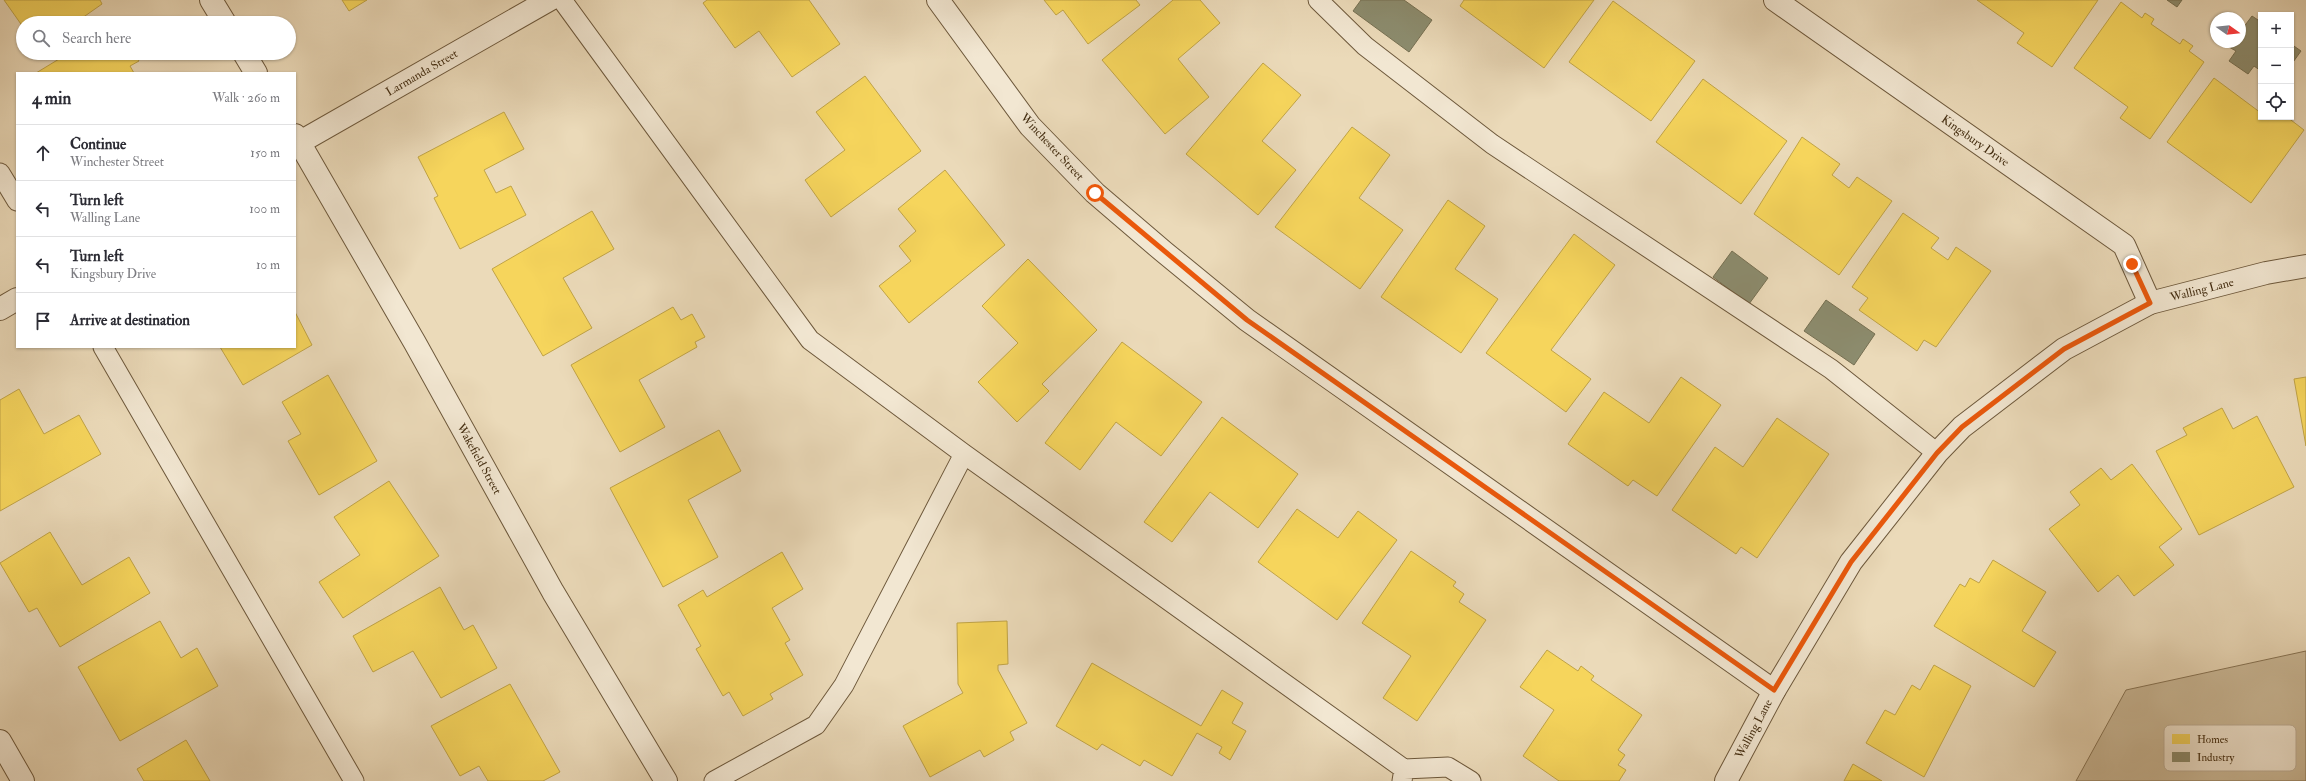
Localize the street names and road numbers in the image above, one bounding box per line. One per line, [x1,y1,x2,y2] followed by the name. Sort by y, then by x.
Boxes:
[383,46,461,100] street label: Larmanda Street
[1016,109,1087,184] street label: Winchester Street
[1938,112,2012,170] street label: Kingsbury Drive
[2168,275,2235,305] street label: Walling Lane
[453,420,505,497] street label: Wakefield Street
[1732,697,1776,762] street label: Walling Lane

